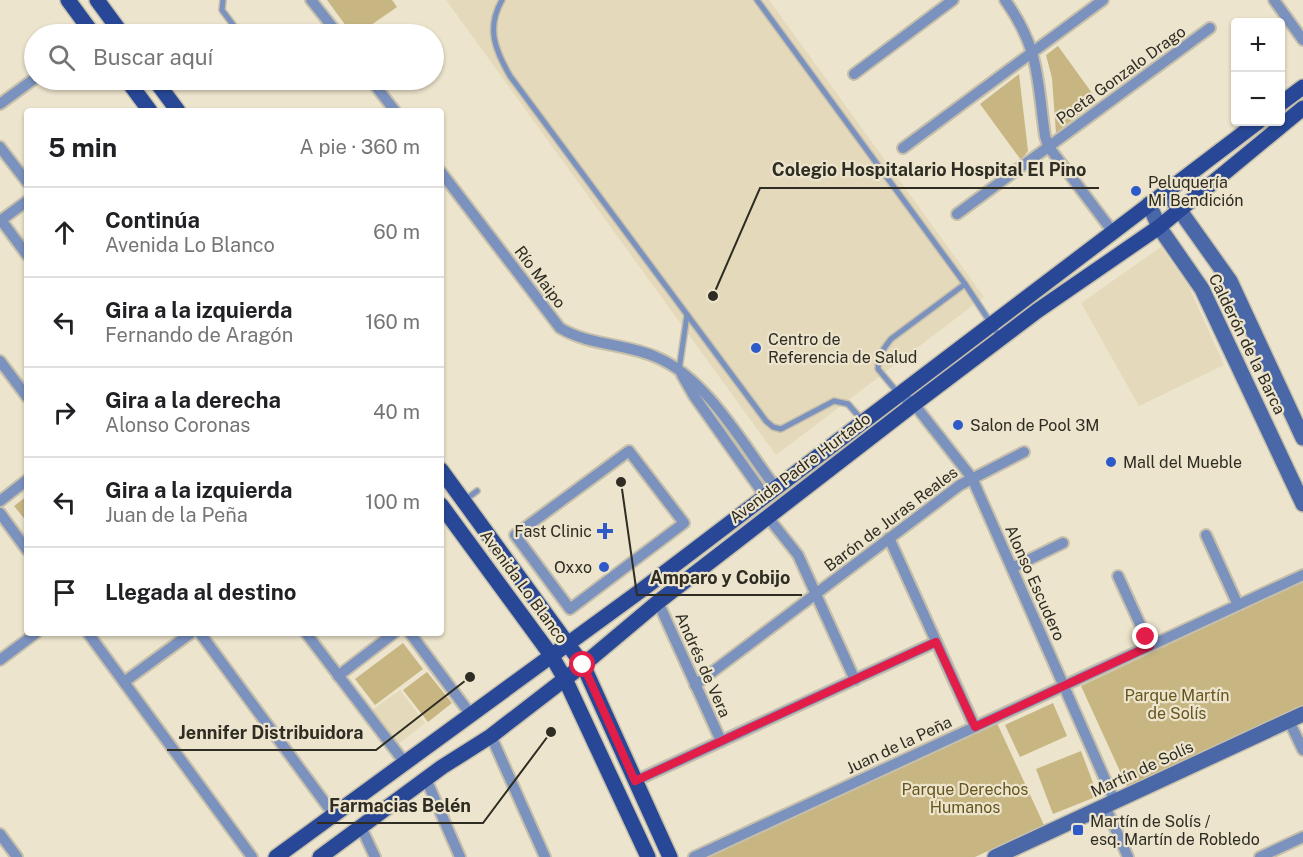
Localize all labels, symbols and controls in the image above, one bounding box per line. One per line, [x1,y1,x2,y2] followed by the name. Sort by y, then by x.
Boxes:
[1231,18,1285,126] map controls
[1231,18,1285,72] button: +
[1053,22,1189,128] street label: Poeta Gonzalo Drago
[24,24,444,90] search box
[45,41,78,74] icon: search
[93,44,213,70] text: Buscar aquí
[1231,72,1285,126] button: −
[48,132,117,163] text: 5 min
[300,135,420,159] text: A pie · 360 m
[760,152,1099,188] callout: Colegio Hospitalario Hospital El Pino
[772,159,1086,180] text: Colegio Hospitalario Hospital El Pino
[1148,173,1244,210] place label: Peluquería Mi Bendición
[1129,184,1143,198] marker: Peluquería Mi Bendición
[105,207,200,233] text: Continúa
[48,216,81,249] icon: ahead
[373,220,420,244] text: 60 m
[105,233,275,257] text: Avenida Lo Blanco
[510,242,570,312] street label: Río Maipo
[1205,271,1289,417] street label: Calderón de la Barca
[105,297,292,323] text: Gira a la izquierda
[48,306,81,339] icon: left
[365,310,420,334] text: 160 m
[105,323,293,347] text: Fernando de Aragón
[768,330,917,367] place label: Centro de Referencia de Salud
[749,341,763,355] marker: Centro de Referencia de Salud
[105,387,281,413] text: Gira a la derecha
[48,396,81,429] icon: right
[373,400,420,424] text: 40 m
[726,409,874,527] street label: Avenida Padre Hurtado
[105,413,250,437] text: Alonso Coronas
[970,416,1099,435] place label: Salon de Pool 3M
[951,418,965,432] marker: Salon de Pool 3M
[1123,453,1242,472] place label: Mall del Mueble
[1104,455,1118,469] marker: Mall del Mueble
[820,463,962,575] street label: Barón de Juras Reales
[105,477,292,503] text: Gira a la izquierda
[48,486,81,519] icon: left
[365,490,420,514] text: 100 m
[105,503,248,527] text: Juan de la Peña
[514,522,592,541] place label: Fast Clinic
[596,522,614,540] marker: Fast Clinic
[1001,522,1069,644] street label: Alonso Escudero
[476,526,572,648] street label: Avenida Lo Blanco
[554,558,592,577] place label: Oxxo
[637,559,802,595] callout: Amparo y Cobijo
[597,560,611,574] marker: Oxxo
[650,567,790,588] text: Amparo y Cobijo
[48,576,81,609] icon: arrive
[105,579,296,605] text: Llegada al destino
[671,610,735,720] street label: Andrés de Vera
[1132,623,1158,649] route end
[569,651,595,677] route start
[1124,686,1230,723] park label: Parque Martín de Solís
[843,712,955,778] street label: Juan de la Peña
[167,714,376,750] callout: Jennifer Distribuidora
[179,722,363,743] text: Jennifer Distribuidora
[1088,737,1196,801] street label: Martín de Solís
[902,780,1028,817] park label: Parque Derechos Humanos
[317,787,483,823] callout: Farmacias Belén
[329,795,471,816] text: Farmacias Belén
[1090,812,1260,849] place label: Martín de Solís / esq. Martín de Robledo
[1071,823,1085,837] marker: Martín de Solís / esq. Martín de Robledo

